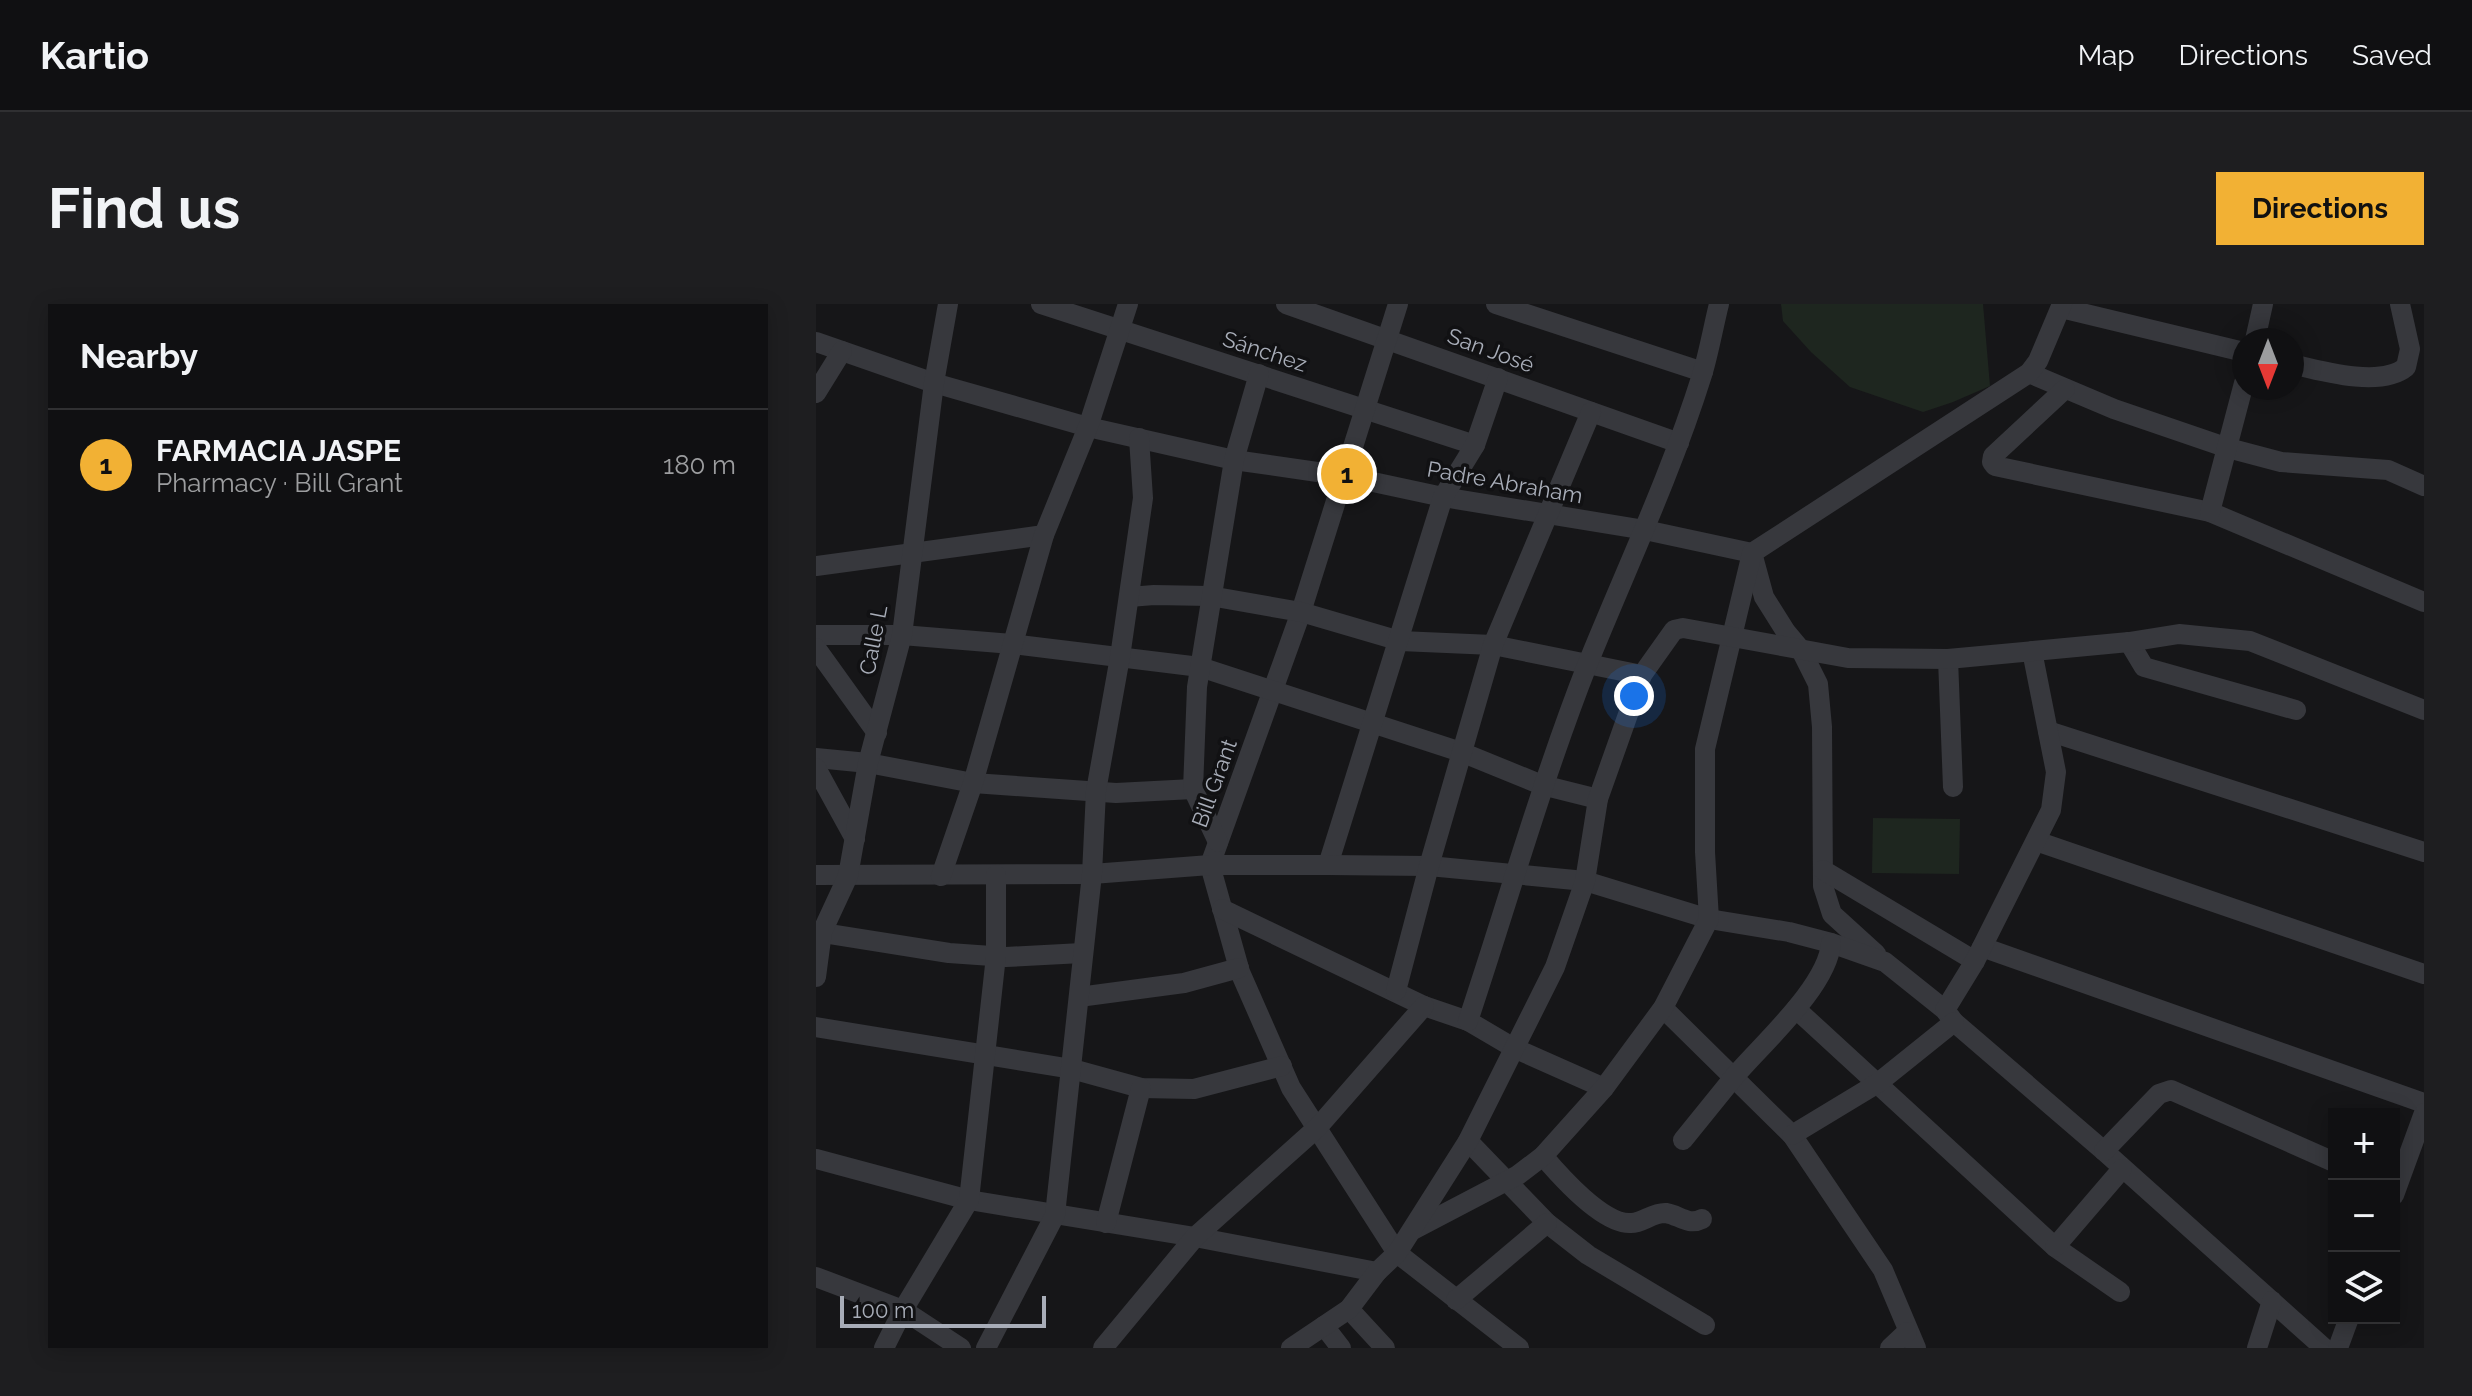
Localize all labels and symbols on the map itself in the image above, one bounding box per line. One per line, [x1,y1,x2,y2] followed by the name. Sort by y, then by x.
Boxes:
[1444,322,1538,378] street label: San José
[1220,325,1310,377] street label: Sánchez
[2232,328,2304,400] north arrow
[1321,444,1373,504] pin: 1
[1425,456,1585,508] street label: Padre Abraham
[854,603,893,677] street label: Calle L
[1614,676,1654,716] your location
[1186,735,1242,831] street label: Bill Grant
[840,1292,1046,1328] scale bar

